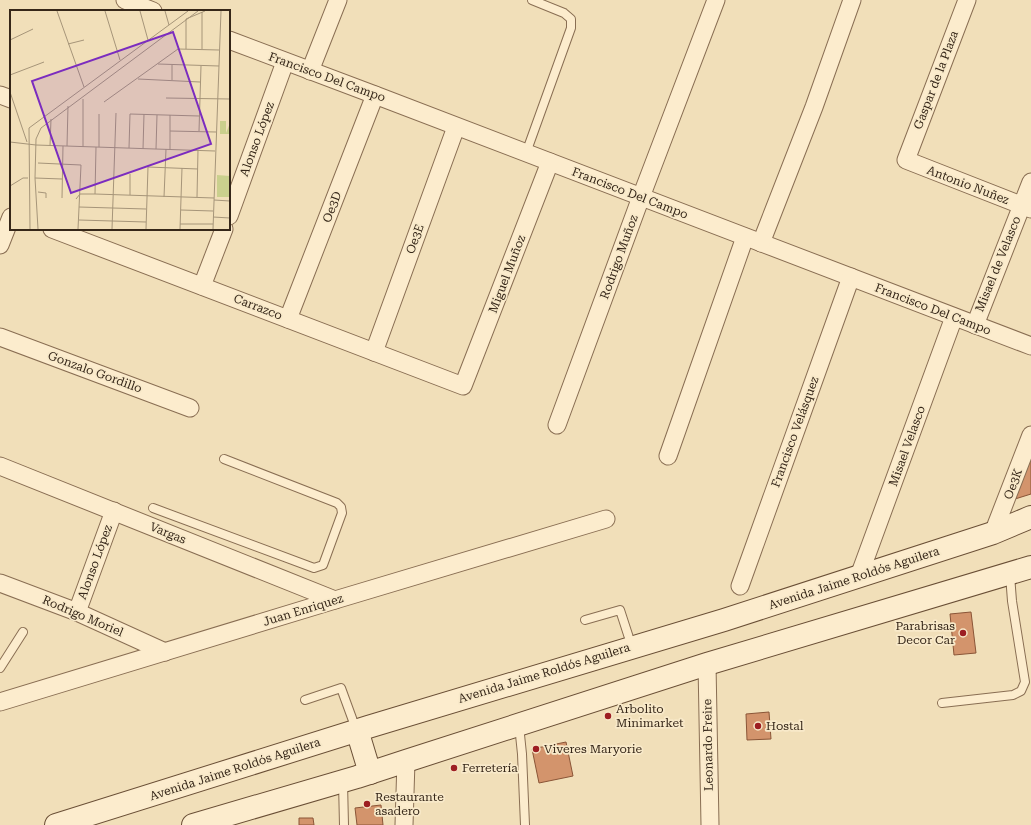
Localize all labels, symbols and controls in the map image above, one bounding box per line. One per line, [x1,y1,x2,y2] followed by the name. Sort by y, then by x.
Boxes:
[10,10,230,230] inset map
[911,28,961,131] street label: Gaspar de la Plaza
[267,49,387,105] street label: Francisco Del Campo
[237,99,277,178] street label: Alonso López
[925,163,1011,207] street label: Antonio Nuñez
[570,164,690,222] street label: Francisco Del Campo
[320,189,344,225] street label: Oe3D
[597,213,641,301] street label: Rodrigo Muñoz
[972,214,1024,314] street label: Misael de Velasco
[403,222,427,256] street label: Oe3E
[486,233,528,315] street label: Miguel Muñoz
[873,280,993,338] street label: Francisco Del Campo
[232,291,284,323] street label: Carrazco
[46,348,144,396] street label: Gonzalo Gordillo
[768,374,822,489] street label: Francisco Velásquez
[886,404,928,488] street label: Misael Velasco
[1001,466,1025,501] street label: Oe3K
[148,519,188,547] street label: Vargas
[75,522,115,601] street label: Alonso López
[767,544,942,612] street label: Avenida Jaime Roldós Aguilera
[261,591,345,629] street label: Juan Enriquez
[40,593,126,639] street label: Rodrigo Moriel
[895,619,955,647] place label: Parabrisas Decor Car
[958,628,968,638] marker: Parabrisas Decor Car
[456,640,632,706] street label: Avenida Jaime Roldós Aguilera
[700,698,716,791] street label: Leonardo Freire
[616,702,684,730] place label: Arbolito Minimarket
[603,711,613,721] marker: Arbolito Minimarket
[766,719,804,733] place label: Hostal
[753,721,763,731] marker: Hostal
[148,735,323,803] street label: Avenida Jaime Roldós Aguilera
[544,742,643,756] place label: Viveres Maryorie
[531,744,541,754] marker: Viveres Maryorie
[462,761,518,775] place label: Ferretería
[449,763,459,773] marker: Ferretería
[375,790,444,818] place label: Restaurante asadero
[362,799,372,809] marker: Restaurante asadero

